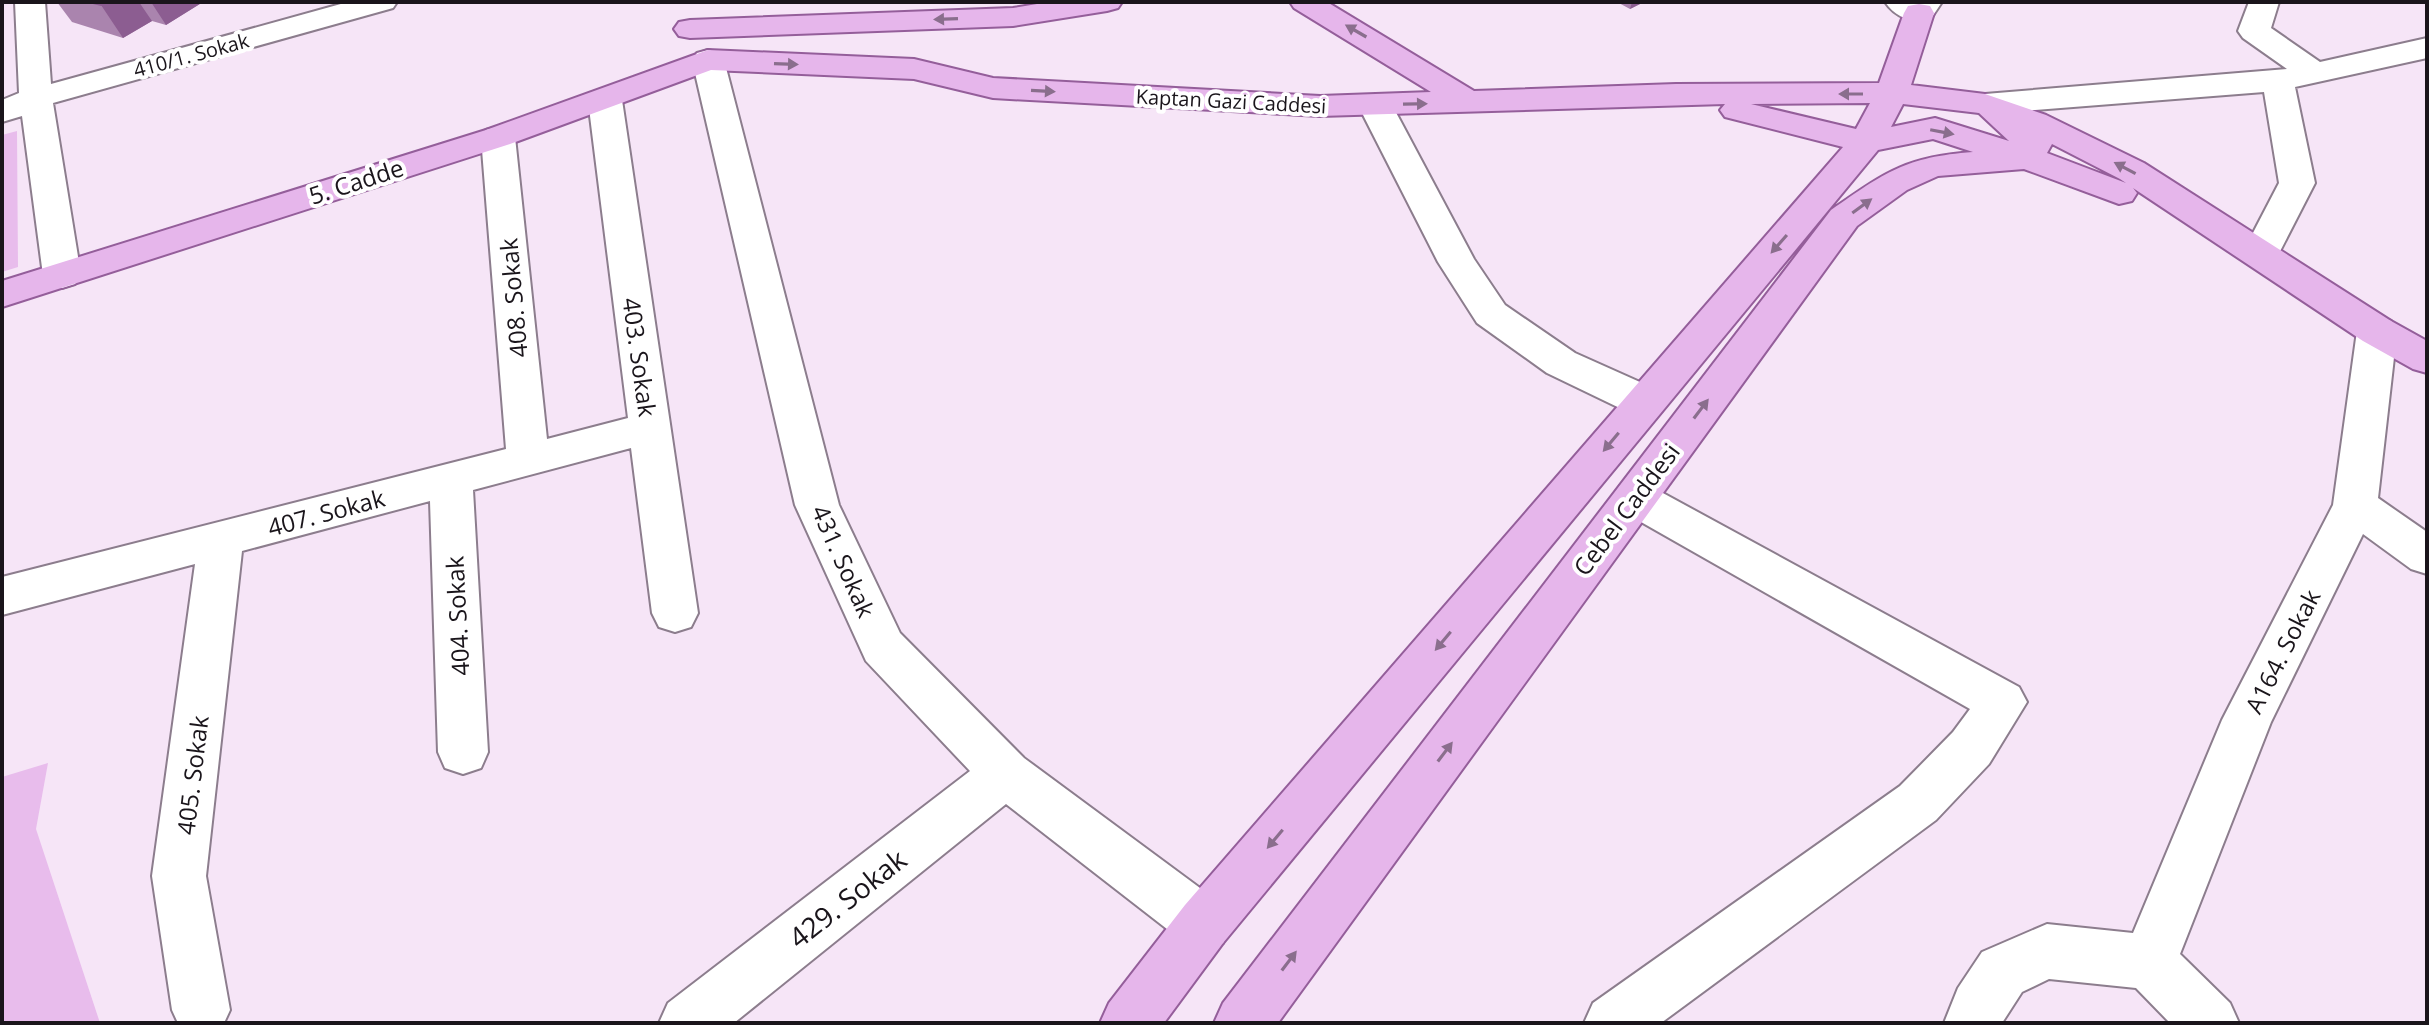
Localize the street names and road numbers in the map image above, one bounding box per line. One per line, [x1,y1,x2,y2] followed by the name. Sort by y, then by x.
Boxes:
[130,26,252,83] street label: 410/1. Sokak
[1135,83,1327,119] street label: Kaptan Gazi Caddesi
[305,150,407,212] street label: 5. Cadde
[491,236,535,359] street label: 408. Sokak
[615,295,665,419] street label: 403. Sokak
[1565,436,1687,582] street label: Cebel Caddesi
[264,480,389,543] street label: 407. Sokak
[805,500,884,623] street label: 431. Sokak
[437,555,477,677] street label: 404. Sokak
[2237,583,2328,719] street label: A164. Sokak
[168,713,216,836] street label: 405. Sokak
[780,840,914,956] street label: 429. Sokak

